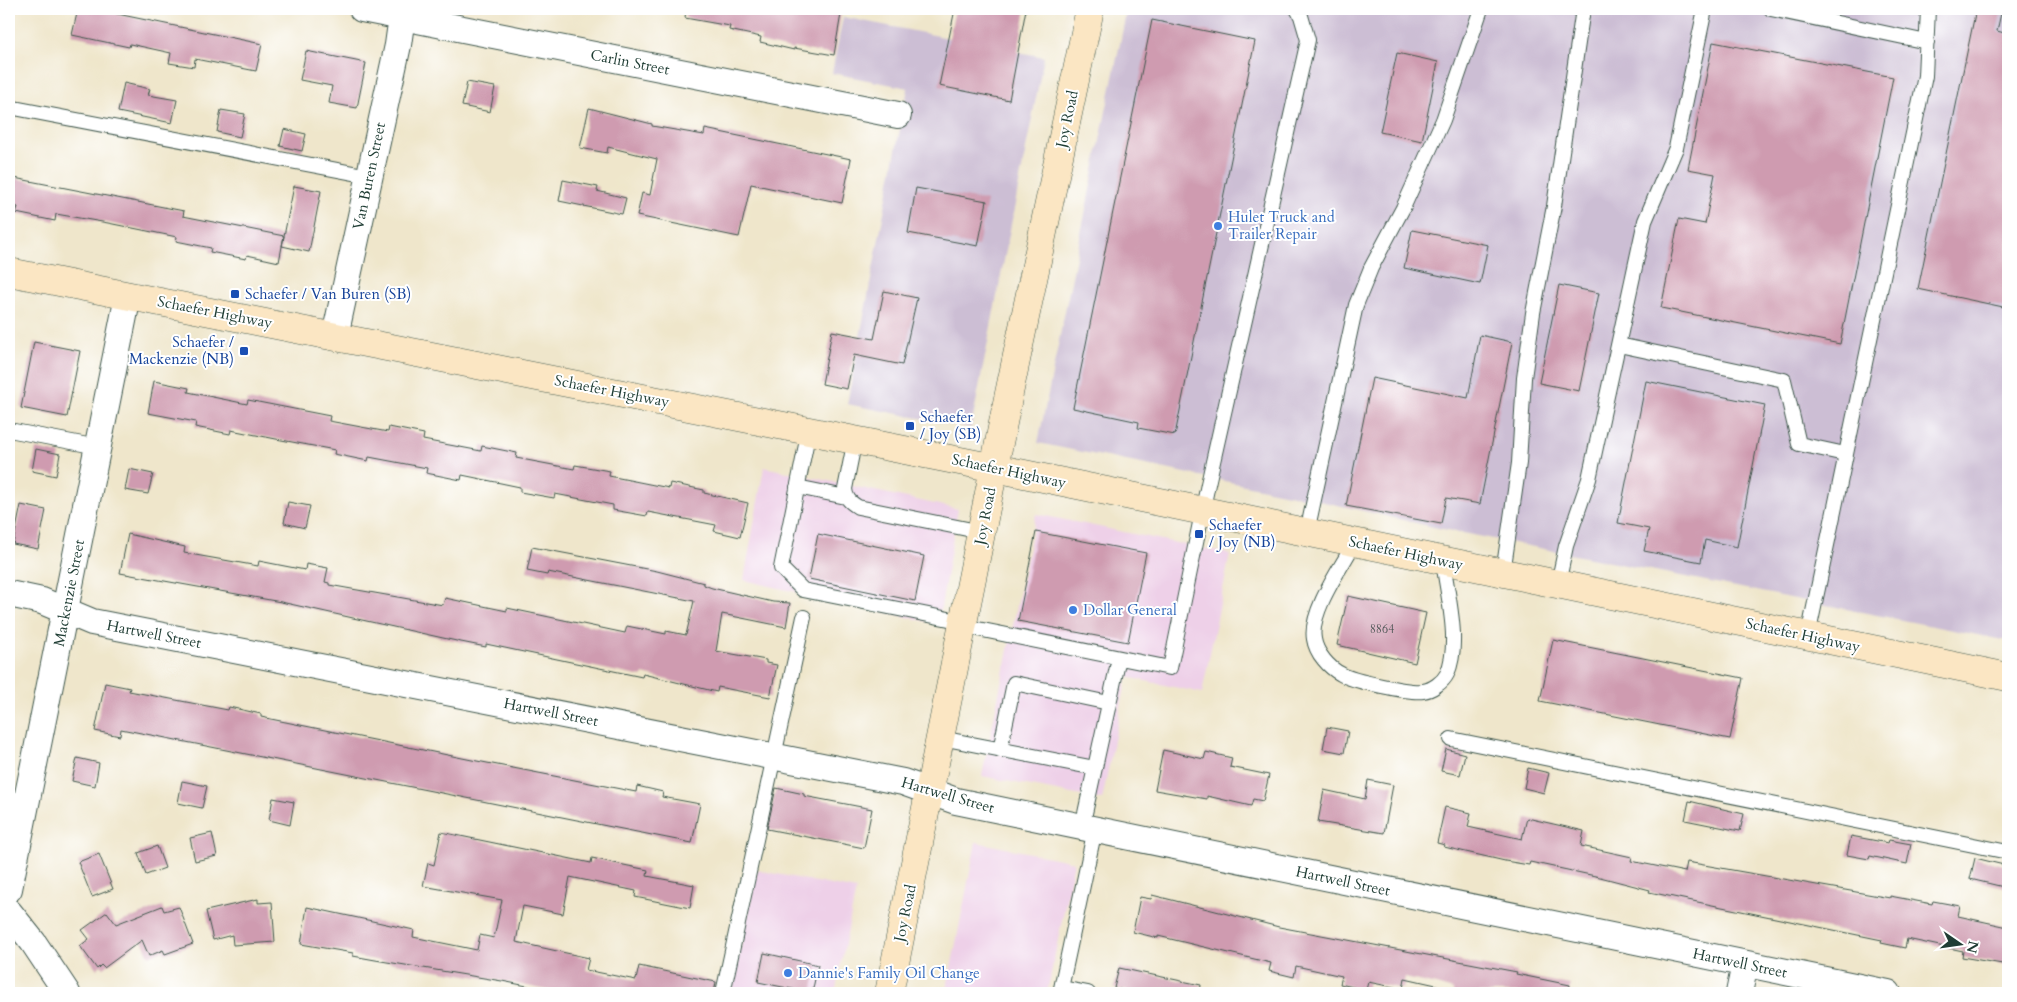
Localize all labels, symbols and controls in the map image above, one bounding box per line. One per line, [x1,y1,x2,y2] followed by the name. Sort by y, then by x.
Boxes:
[589,45,671,80] street label: Carlin Street
[1051,88,1083,151] street label: Joy Road
[348,120,390,232] street label: Van Buren Street
[1228,207,1335,244] place label: Hulet Truck and Trailer Repair
[1212,220,1224,232] marker: Hulet Truck and Trailer Repair
[245,284,411,304] place label: Schaefer / Van Buren (SB)
[229,288,241,300] marker: Schaefer / Van Buren (SB)
[156,291,274,333] street label: Schaefer Highway
[129,332,234,369] place label: Schaefer / Mackenzie (NB)
[238,345,250,357] marker: Schaefer / Mackenzie (NB)
[553,370,671,412] street label: Schaefer Highway
[920,407,981,444] place label: Schaefer / Joy (SB)
[904,420,916,432] marker: Schaefer / Joy (SB)
[950,449,1068,493] street label: Schaefer Highway
[969,486,1000,548] street label: Joy Road
[1209,515,1276,552] place label: Schaefer / Joy (NB)
[1193,528,1205,540] marker: Schaefer / Joy (NB)
[1347,531,1465,575] street label: Schaefer Highway
[49,538,89,648] street label: Mackenzie Street
[1083,600,1177,620] place label: Dollar General
[1067,604,1079,616] marker: Dollar General
[1744,613,1862,657] street label: Schaefer Highway
[105,615,203,653] street label: Hartwell Street
[1370,621,1394,637] house number: 8864
[502,693,600,731] street label: Hartwell Street
[899,772,997,818] street label: Hartwell Street
[1294,861,1392,901] street label: Hartwell Street
[889,882,921,945] street label: Joy Road
[1934,920,1984,970] north arrow
[1962,939,1983,955] text: N
[1691,943,1789,983] street label: Hartwell Street
[798,963,980,983] place label: Dannie's Family Oil Change
[782,967,794,979] marker: Dannie's Family Oil Change

